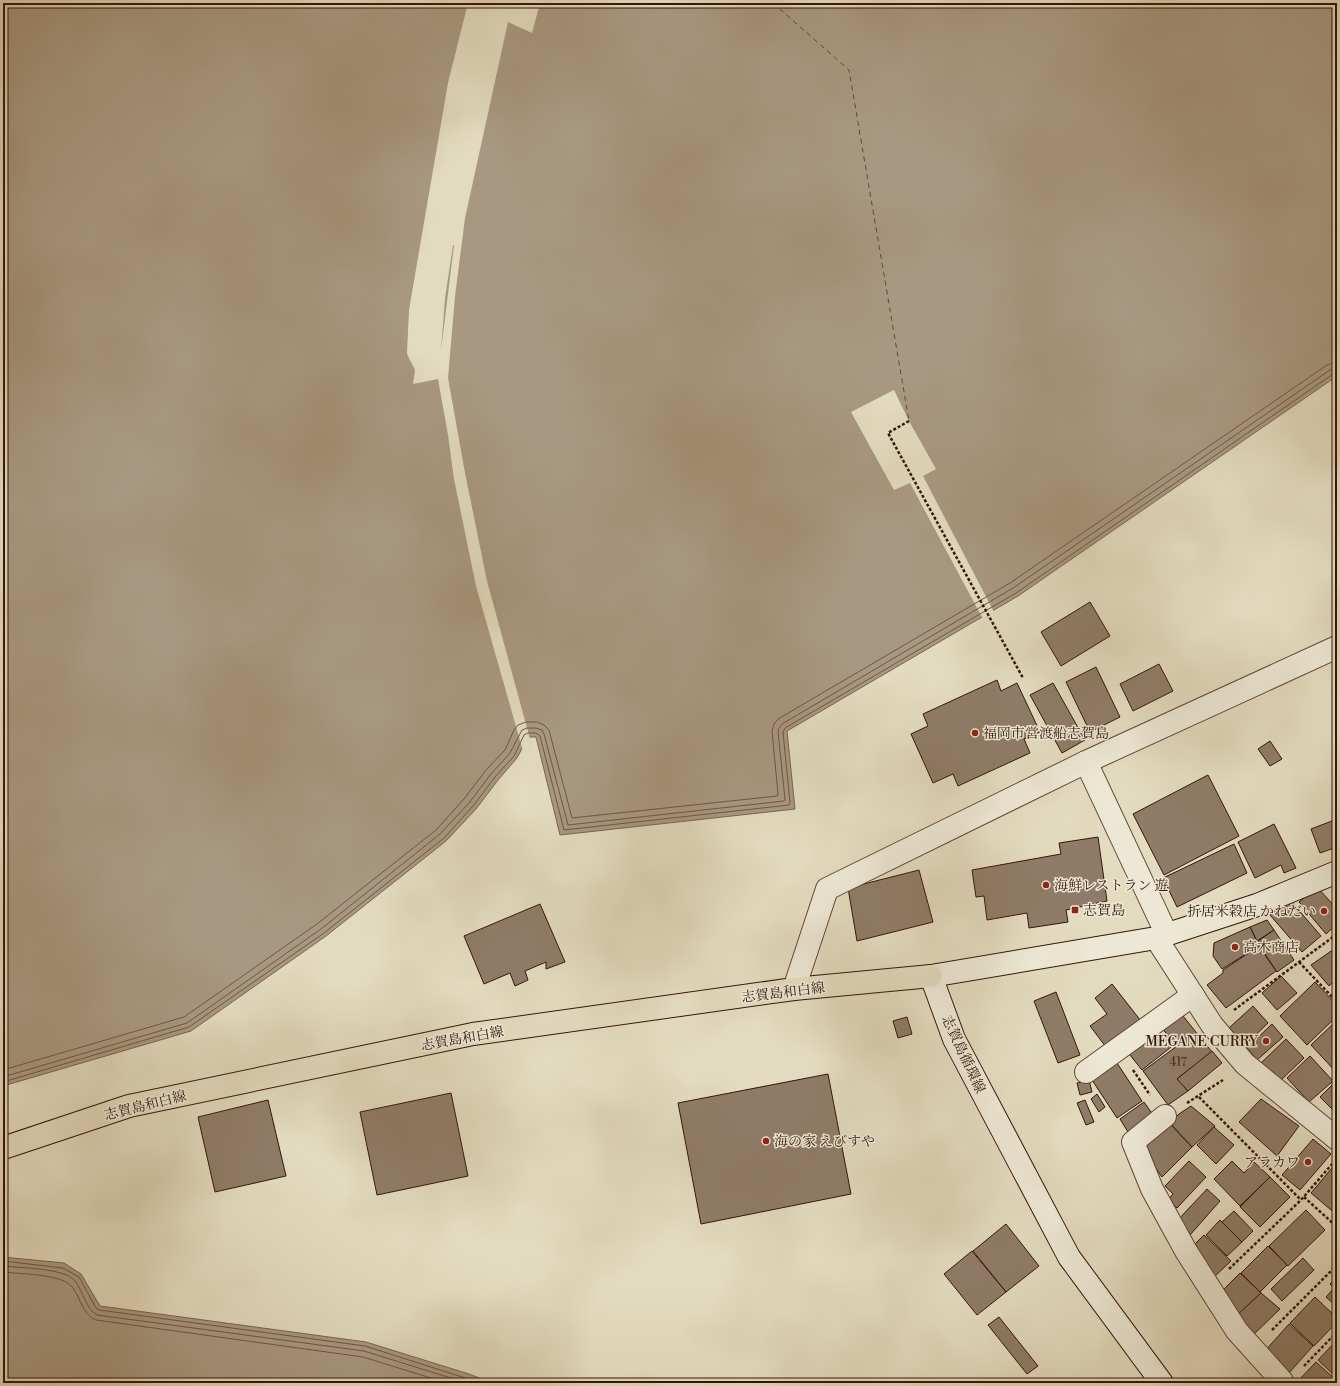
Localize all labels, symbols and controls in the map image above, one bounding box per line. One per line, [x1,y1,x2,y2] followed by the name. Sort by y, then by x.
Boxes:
[983,725,1109,743] place label: 福岡市営渡船志賀島
[970,728,980,738] marker: 福岡市営渡船志賀島
[1054,877,1168,895] place label: 海鮮レストラン 遊
[1041,880,1051,890] marker: 海鮮レストラン 遊
[1083,902,1125,920] place label: 志賀島
[1187,903,1316,921] place label: 折居米穀店 かねだい
[1070,905,1080,915] marker: 志賀島
[1319,906,1329,916] marker: 折居米穀店 かねだい
[1243,939,1299,957] place label: 高木商店
[1230,942,1240,952] marker: 高木商店
[740,979,826,1007] street label: 志賀島和白線
[937,1013,989,1096] street label: 志賀島循環線
[419,1023,505,1055] street label: 志賀島和白線
[1145,1033,1259,1051] place label: MEGANE CURRY
[1261,1036,1271,1046] marker: MEGANE CURRY
[1169,1055,1187,1070] house number: 417
[102,1087,188,1125] street label: 志賀島和白線
[774,1133,875,1151] place label: 海の家 えびすや
[761,1136,771,1146] marker: 海の家 えびすや
[1244,1154,1300,1172] place label: アラカワ
[1303,1157,1313,1167] marker: アラカワ

